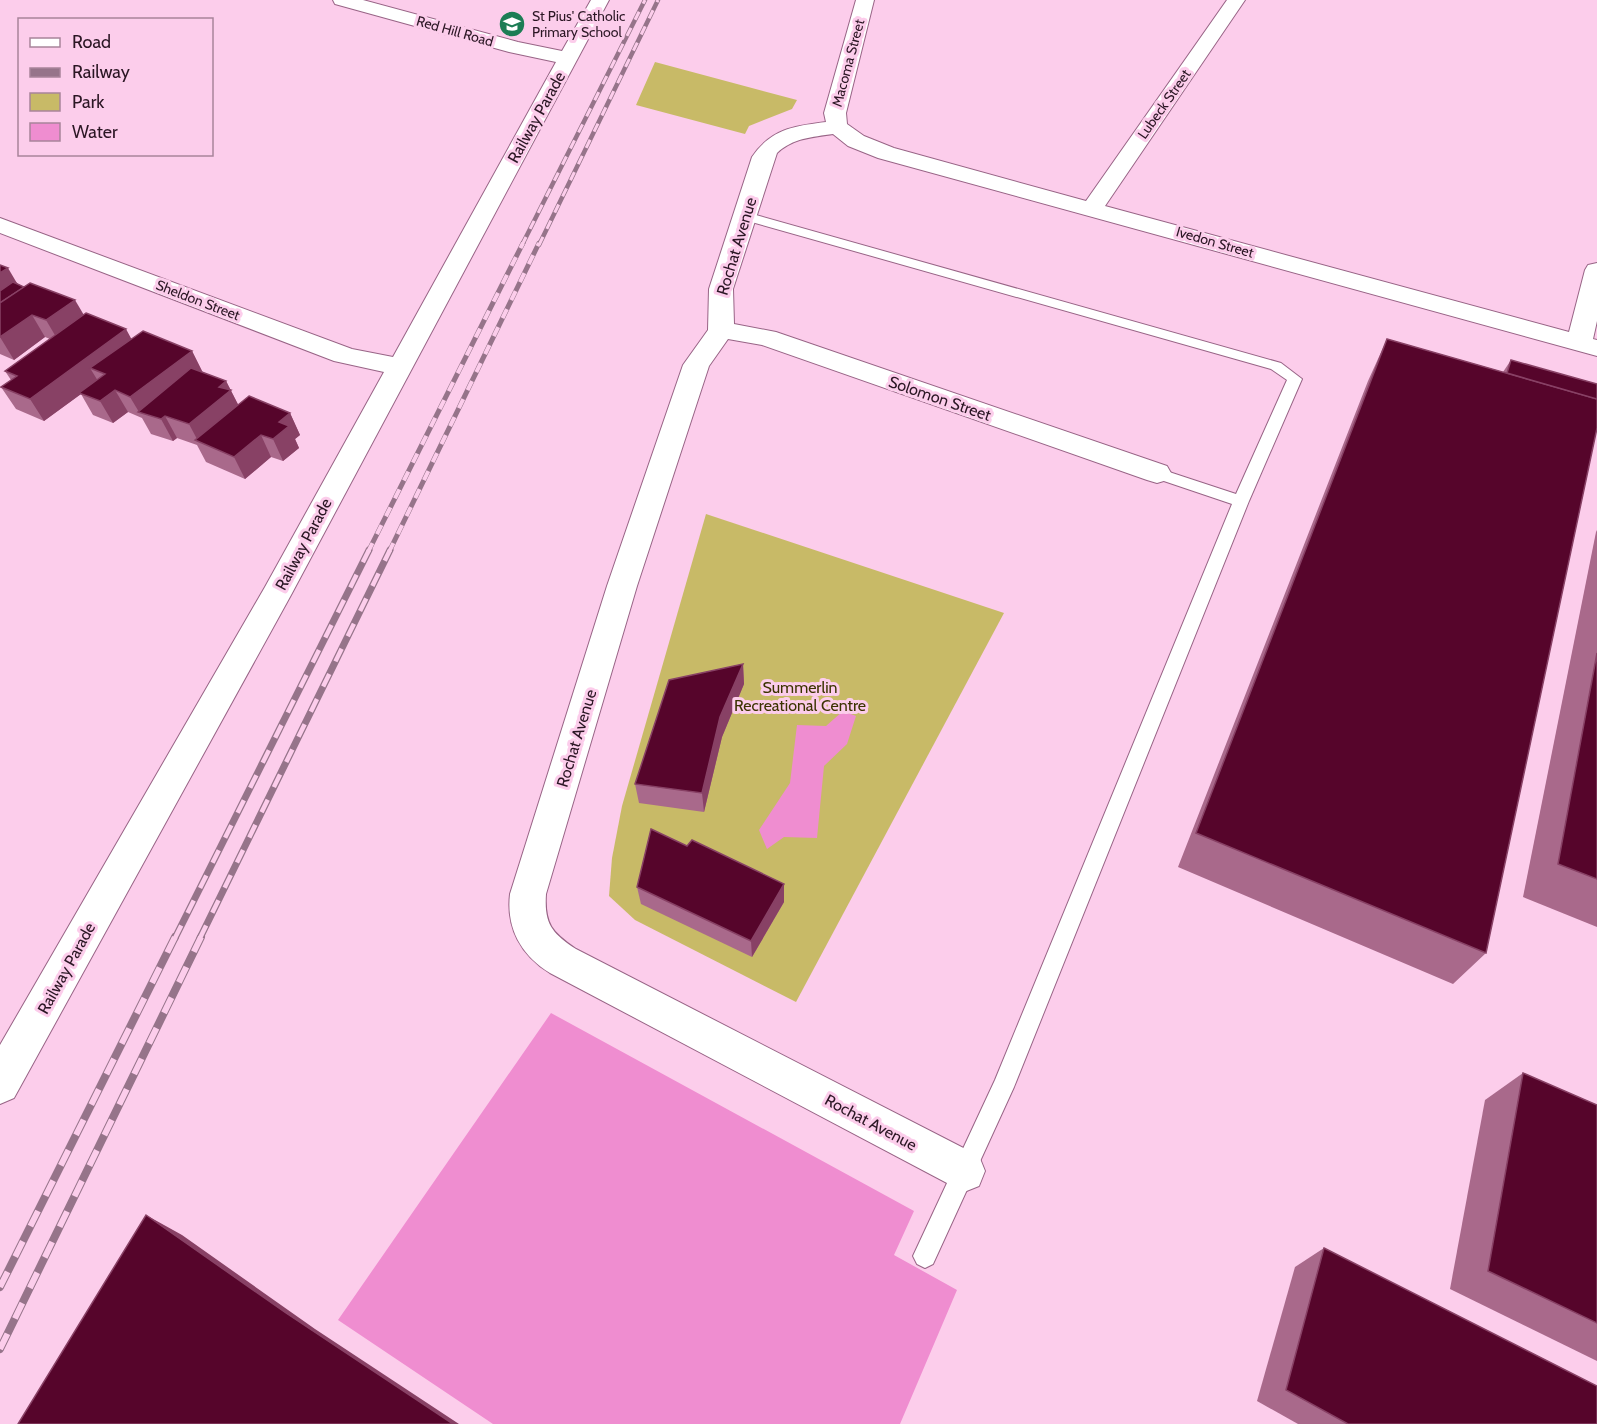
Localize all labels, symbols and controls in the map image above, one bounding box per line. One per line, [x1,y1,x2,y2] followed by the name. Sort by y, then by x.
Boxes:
[532,7,625,41] place label: St Pius' Catholic Primary School
[497,9,527,39] school or university icon: St Pius' Catholic Primary School
[414,11,496,51] street label: Red Hill Road
[828,17,868,109] street label: Macoma Street
[18,18,213,156] legend
[72,31,111,53] text: Road
[72,61,130,83] text: Railway
[1133,65,1195,142] street label: Lubeck Street
[504,68,569,166] street label: Railway Parade
[72,91,105,113] text: Park
[72,121,118,143] text: Water
[713,195,760,297] street label: Rochat Avenue
[1174,222,1256,262] street label: Ivedon Street
[153,276,243,324] street label: Sheldon Street
[886,372,994,425] street label: Solomon Street
[271,495,336,593] street label: Railway Parade
[734,678,866,715] park label: Summerlin Recreational Centre
[553,687,600,789] street label: Rochat Avenue
[34,919,99,1017] street label: Railway Parade
[822,1090,920,1155] street label: Rochat Avenue

